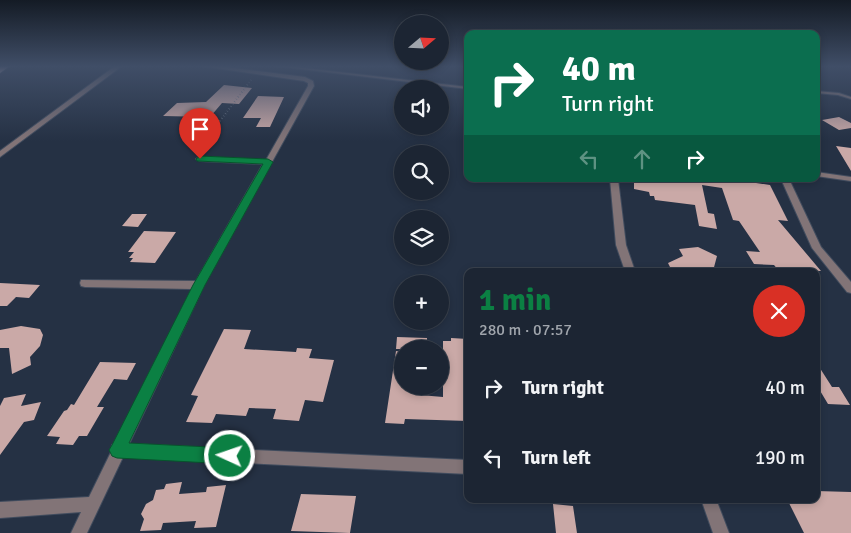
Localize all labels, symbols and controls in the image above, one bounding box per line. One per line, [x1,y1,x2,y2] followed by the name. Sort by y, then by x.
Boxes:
[394,15,449,70] north arrow
[394,15,449,395] map controls
[562,47,636,90] text: 40 m
[479,50,544,115] icon: right
[394,80,449,135] button: sound
[562,90,654,117] text: Turn right
[179,108,221,159] pin
[186,115,214,143] icon: arrive
[394,145,449,200] button: search
[575,145,603,173] icon: left
[628,145,656,173] icon: ahead
[681,145,709,173] icon: right
[394,210,449,265] button: layers
[394,275,449,330] button: +
[479,282,551,319] text: 1 min
[753,285,805,337] button: close
[479,320,572,340] text: 280 m · 07:57
[394,340,449,395] button: −
[479,374,507,402] icon: right
[522,376,604,400] text: Turn right
[765,376,805,400] text: 40 m
[203,429,255,481] position arrow
[479,444,507,472] icon: left
[522,446,591,470] text: Turn left
[755,446,805,470] text: 190 m

